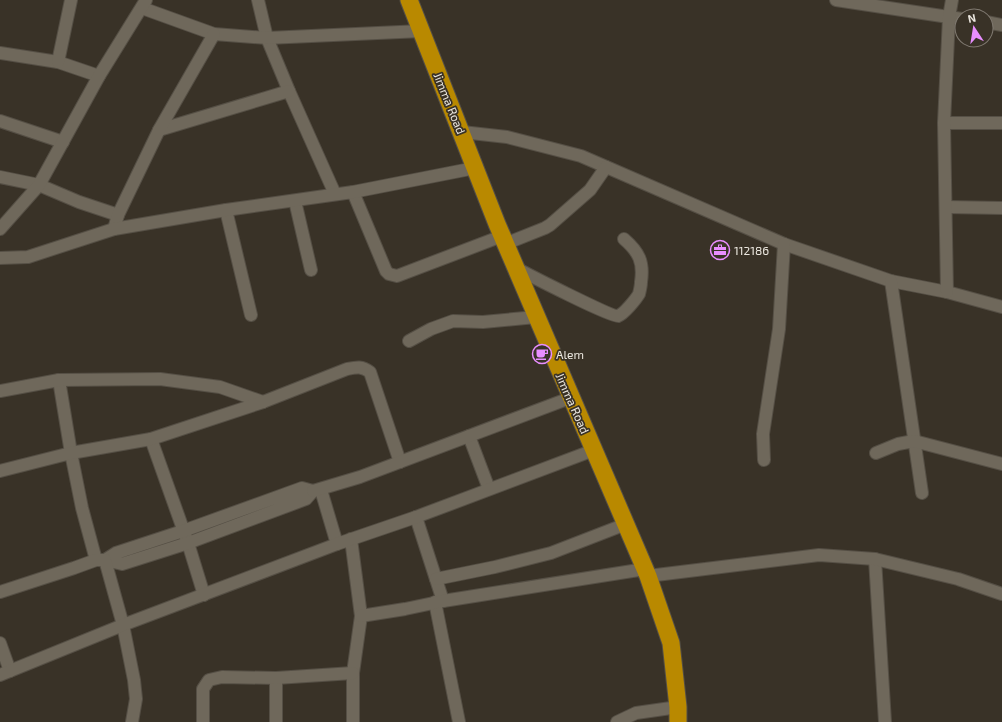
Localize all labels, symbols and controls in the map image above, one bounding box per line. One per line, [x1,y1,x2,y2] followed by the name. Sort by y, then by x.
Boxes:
[954,8,994,48] north arrow
[967,11,977,25] text: N
[431,70,469,136] street label: Jimma Road
[709,239,731,261] office icon: 112186
[734,243,769,257] place label: 112186
[531,343,553,365] cafe icon: Alem
[556,347,584,361] place label: Alem
[553,370,593,436] street label: Jimma Road

